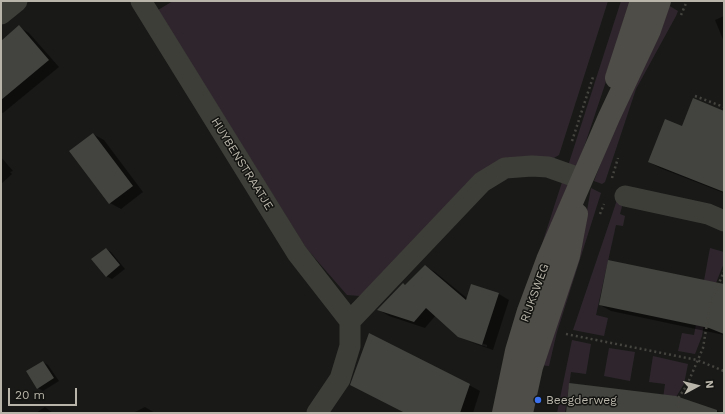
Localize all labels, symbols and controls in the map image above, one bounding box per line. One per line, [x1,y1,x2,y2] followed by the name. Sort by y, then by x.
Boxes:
[208,115,276,213] street label: HUYBENSTRAATJE
[518,262,552,324] street label: RIJKSWEG
[677,366,717,406] north arrow
[10,380,79,406] scale bar
[702,380,716,389] text: N
[15,388,45,402] text: 20 m
[546,393,617,407] place label: Beegderweg
[533,395,543,405] marker: Beegderweg

